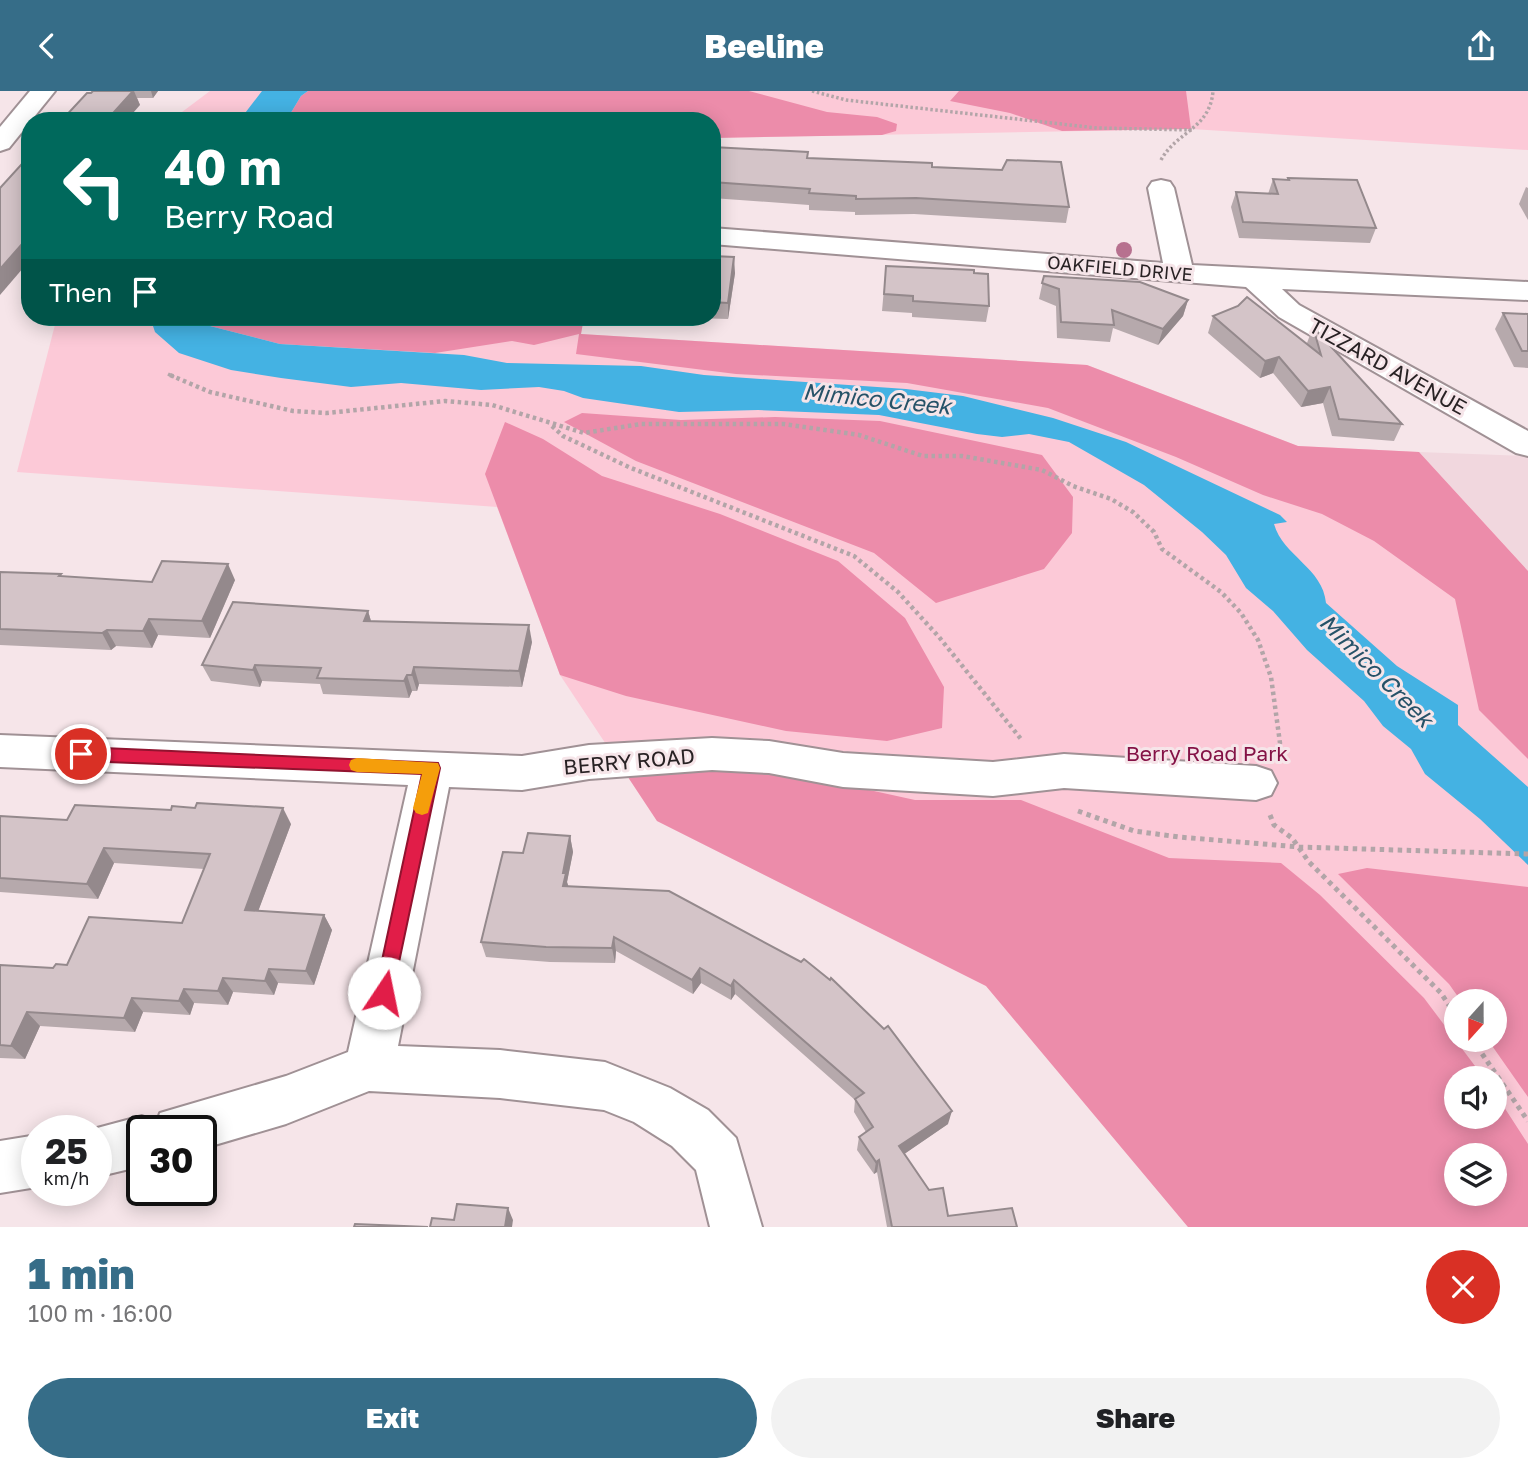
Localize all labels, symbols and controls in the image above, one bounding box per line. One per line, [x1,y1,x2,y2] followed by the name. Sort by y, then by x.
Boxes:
[28,27,66,65] icon: back
[704,27,824,65] text: Beeline
[1462,27,1500,65] icon: share
[164,137,282,196] text: 40 m
[49,140,140,231] icon: left
[164,197,334,235] text: Berry Road
[1046,251,1194,285] street label: OAKFIELD DRIVE
[126,273,164,311] icon: arrive
[49,277,112,308] text: Then
[1305,312,1471,420] street label: TIZZARD AVENUE
[802,376,954,420] water label: Mimico Creek
[1315,608,1441,734] water label: Mimico Creek
[51,724,111,784] pin
[62,735,100,773] icon: arrive
[1126,740,1288,766] park label: Berry Road Park
[562,742,696,780] street label: BERRY ROAD
[347,956,421,1030] position arrow
[1444,989,1507,1052] north arrow
[1444,989,1507,1206] map controls
[1444,1066,1507,1129] button: sound
[126,1115,217,1206] speed limit sign: 30
[45,1130,88,1172] text: 25
[1444,1143,1507,1206] button: layers
[44,1167,89,1189] text: km/h
[28,1248,135,1298] text: 1 min
[1426,1250,1500,1324] button: close
[28,1299,173,1327] text: 100 m · 16:00
[28,1378,757,1458] button: Exit
[771,1378,1500,1458] button: Share

